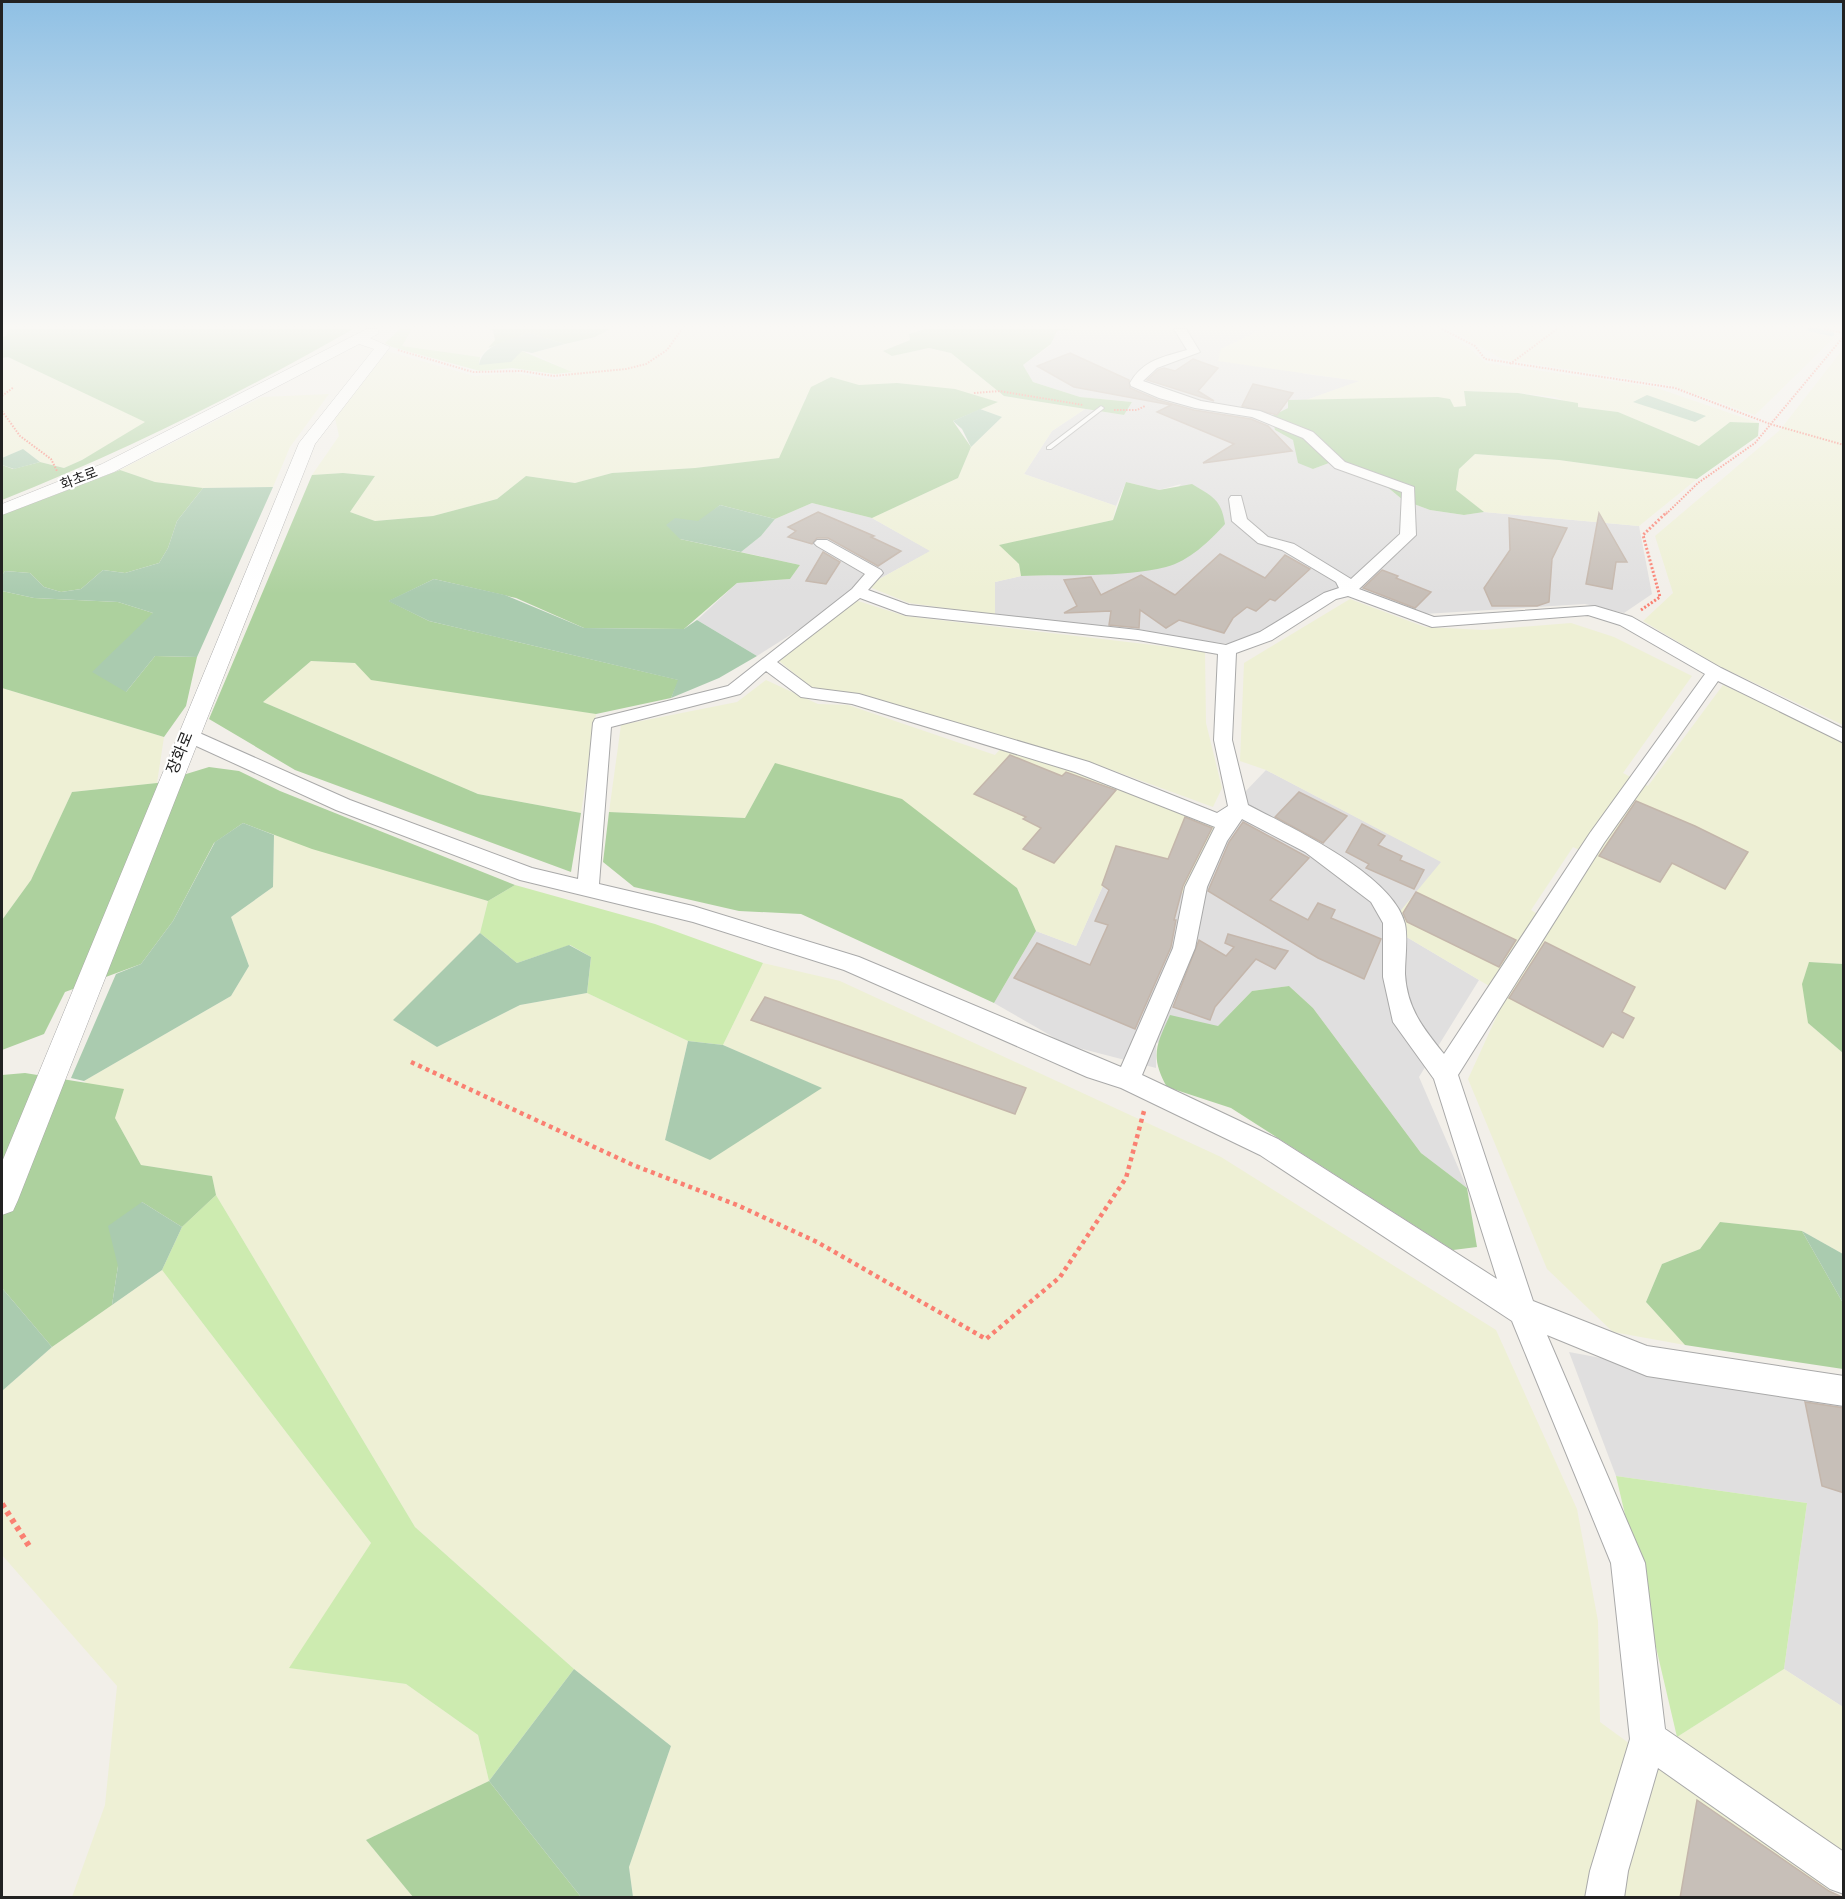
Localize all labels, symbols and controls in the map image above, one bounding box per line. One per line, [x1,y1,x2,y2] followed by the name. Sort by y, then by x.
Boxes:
[58,465,100,492] street label: 화초로
[164,729,196,776] street label: 장화로

